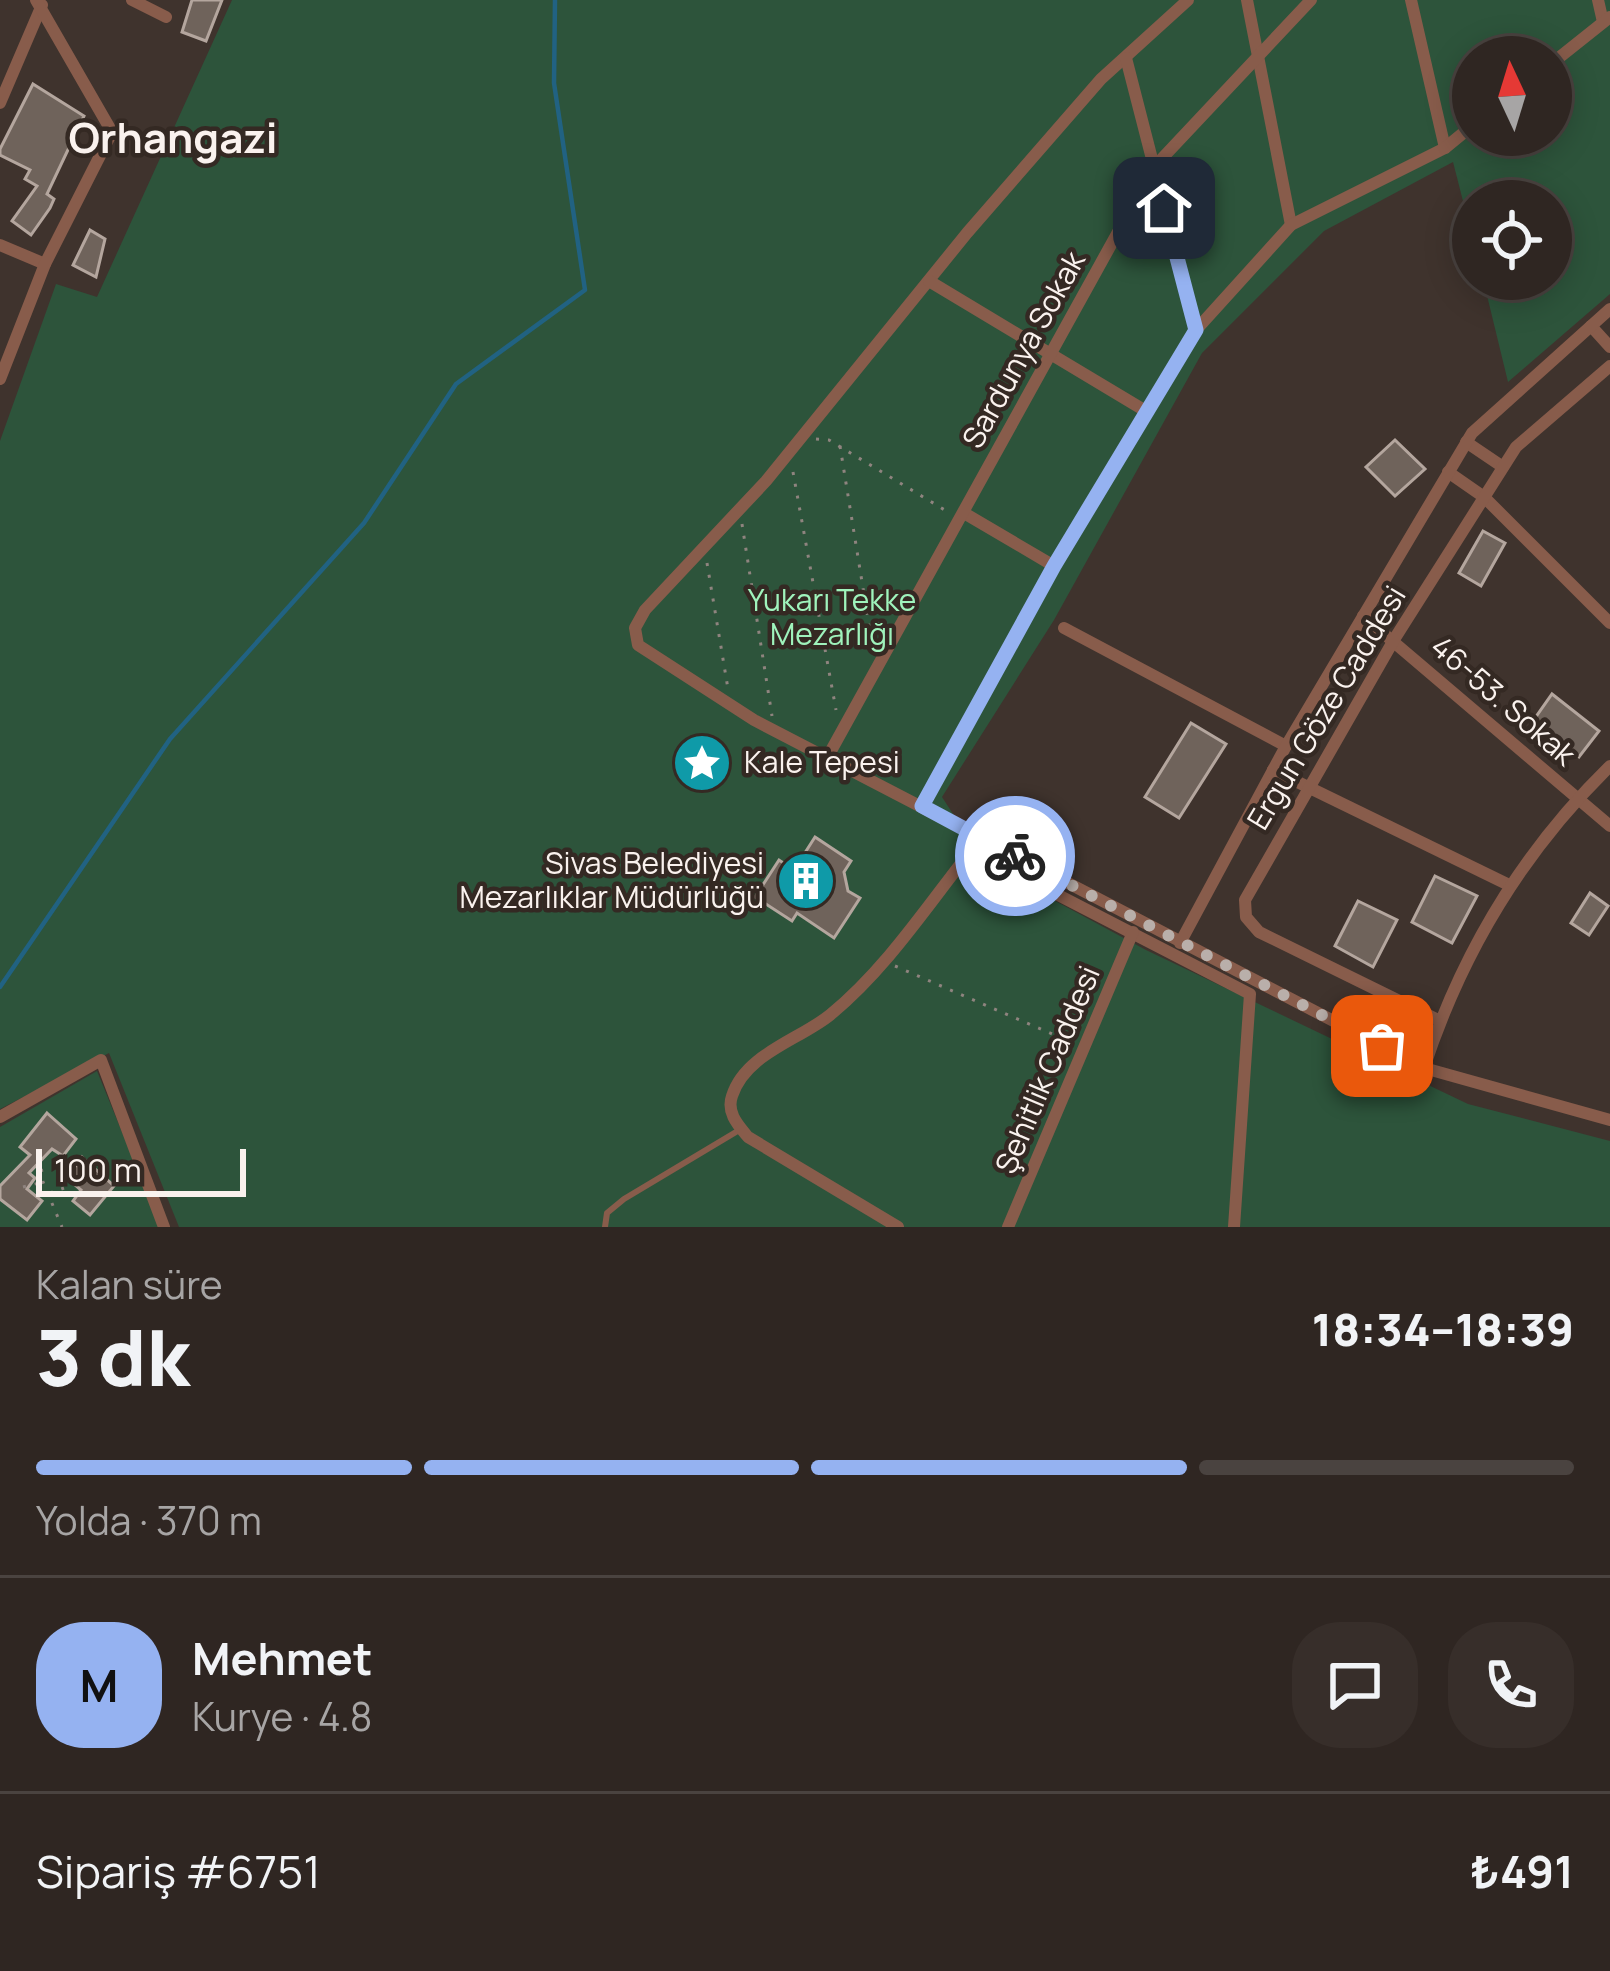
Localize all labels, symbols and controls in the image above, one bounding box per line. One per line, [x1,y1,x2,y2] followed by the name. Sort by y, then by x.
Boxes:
[1452,36,1572,156] north arrow
[1452,36,1572,300] map controls
[68,108,278,166] district label: Orhangazi
[1113,157,1215,259] pin
[1131,175,1197,241] icon: home
[1452,180,1572,300] button: locate
[952,243,1094,455] street label: Sardunya Sokak
[1237,578,1415,837] street label: Ergun Göze Caddesi
[748,579,916,654] park label: Yukarı Tekke Mezarlığı
[1423,626,1586,775] street label: 46-53. Sokak
[671,732,733,794] place icon: Kale Tepesi
[744,741,900,782] place label: Kale Tepesi
[955,796,1075,916] courier
[982,823,1048,889] icon: bike
[460,842,764,917] place label: Sivas Belediyesi Mezarlıklar Müdürlüğü
[775,850,837,912] building icon: Sivas Belediyesi Mezarlıklar Müdürlüğü
[984,959,1109,1179] street label: Şehitlik Caddesi
[1331,995,1433,1097] pin
[1349,1013,1415,1079] icon: bag
[36,1143,246,1196] scale bar
[54,1147,142,1192] text: 100 m
[36,1257,223,1311] text: Kalan süre
[1312,1298,1574,1360] text: 18:34–18:39
[36,1303,190,1409] text: 3 dk
[36,1493,262,1547] text: Yolda · 370 m
[1292,1622,1418,1748] button: chat
[1448,1622,1574,1748] button: phone
[192,1627,372,1689] text: Mehmet
[80,1654,118,1716] text: M
[192,1689,373,1743] text: Kurye · 4.8
[36,1840,321,1902] text: Sipariş #6751
[1470,1840,1574,1902] text: ₺491

